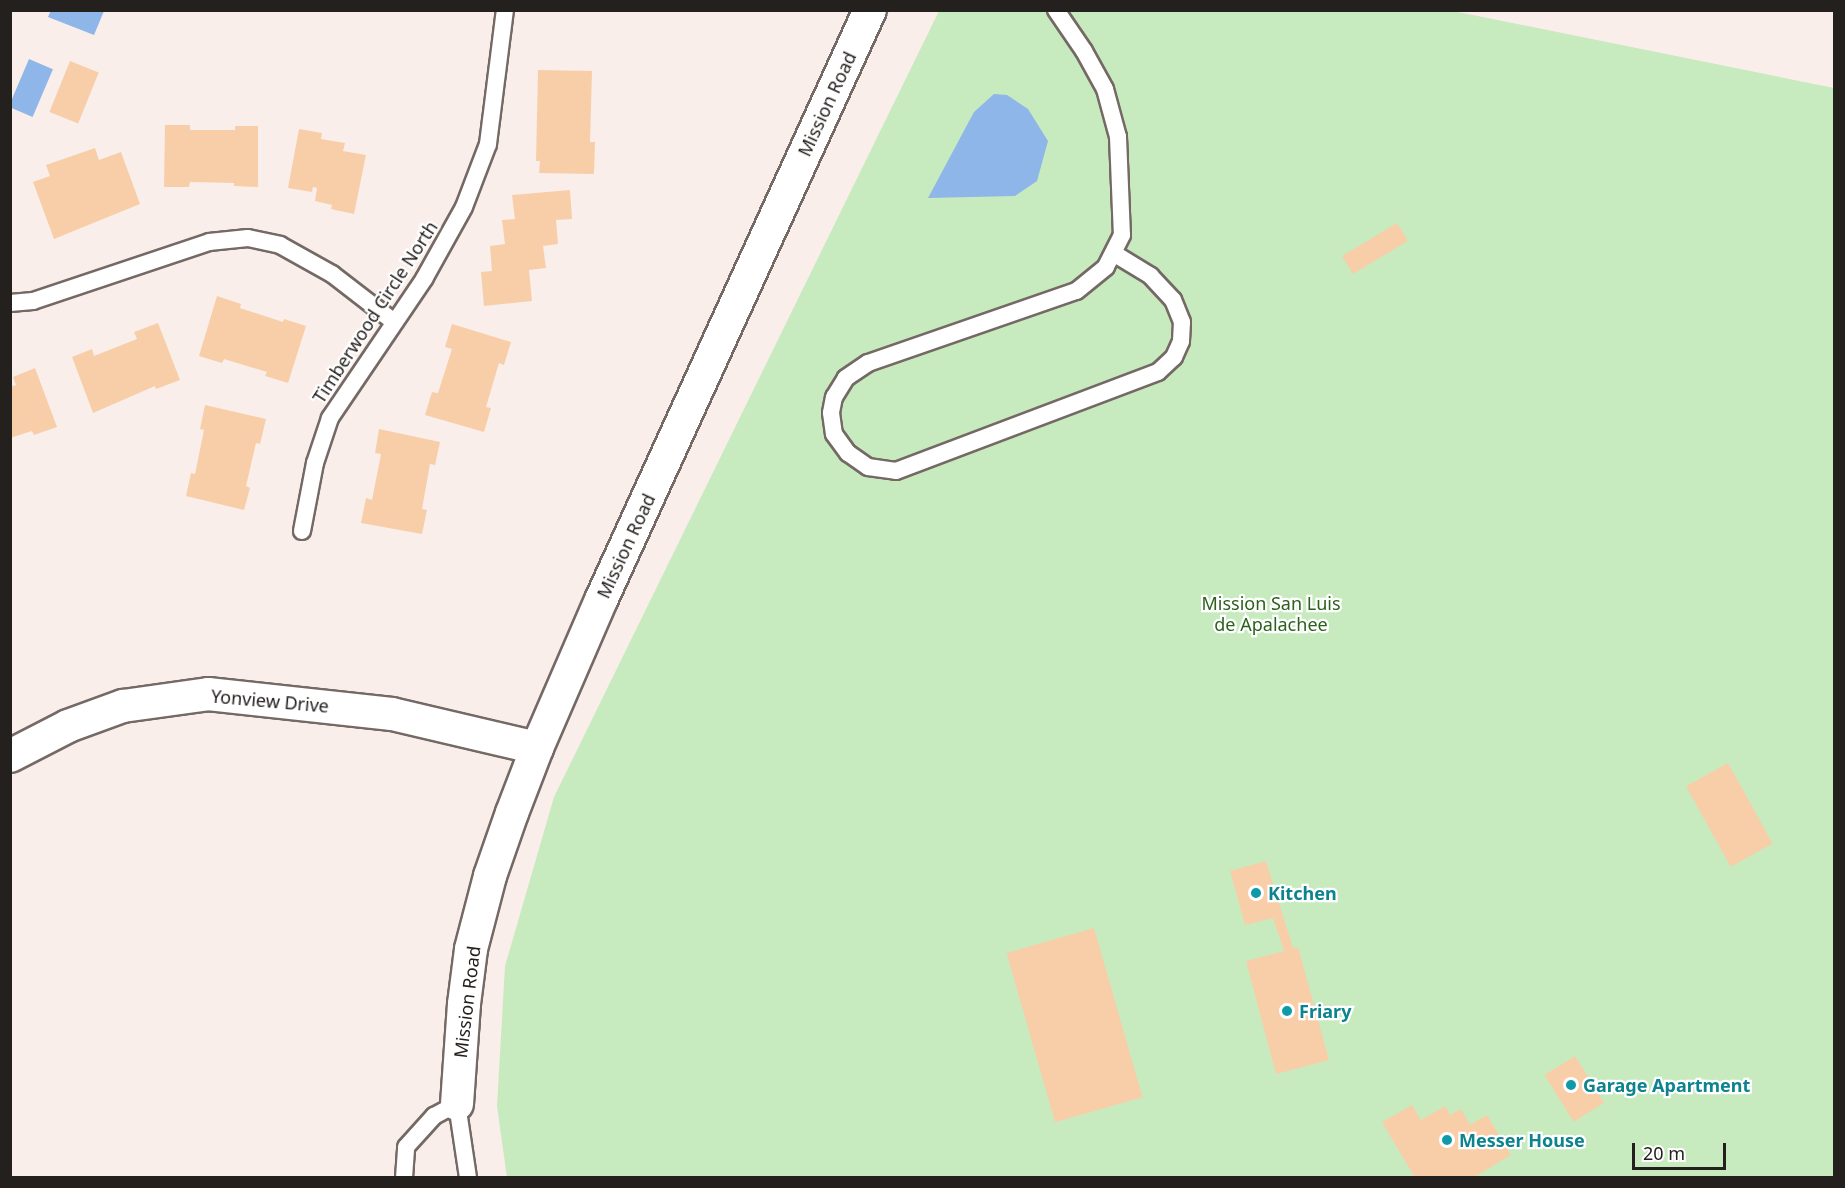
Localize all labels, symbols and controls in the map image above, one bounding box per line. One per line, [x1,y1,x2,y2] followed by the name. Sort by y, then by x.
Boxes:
[793,48,861,160] street label: Mission Road
[308,217,442,407] street label: Timberwood Circle North
[592,490,660,602] street label: Mission Road
[1201,593,1341,636] park label: Mission San Luis de Apalachee
[210,685,330,717] street label: Yonview Drive
[1268,882,1337,904] place label: Kitchen
[1249,886,1263,900] marker: Kitchen
[449,945,485,1059] street label: Mission Road
[1299,1000,1351,1022] place label: Friary
[1280,1004,1294,1018] marker: Friary
[1583,1074,1750,1096] place label: Garage Apartment
[1564,1078,1578,1092] marker: Garage Apartment
[1459,1129,1585,1151] place label: Messer House
[1635,1131,1730,1169] scale bar
[1440,1133,1454,1147] marker: Messer House
[1643,1141,1685,1165] text: 20 m

